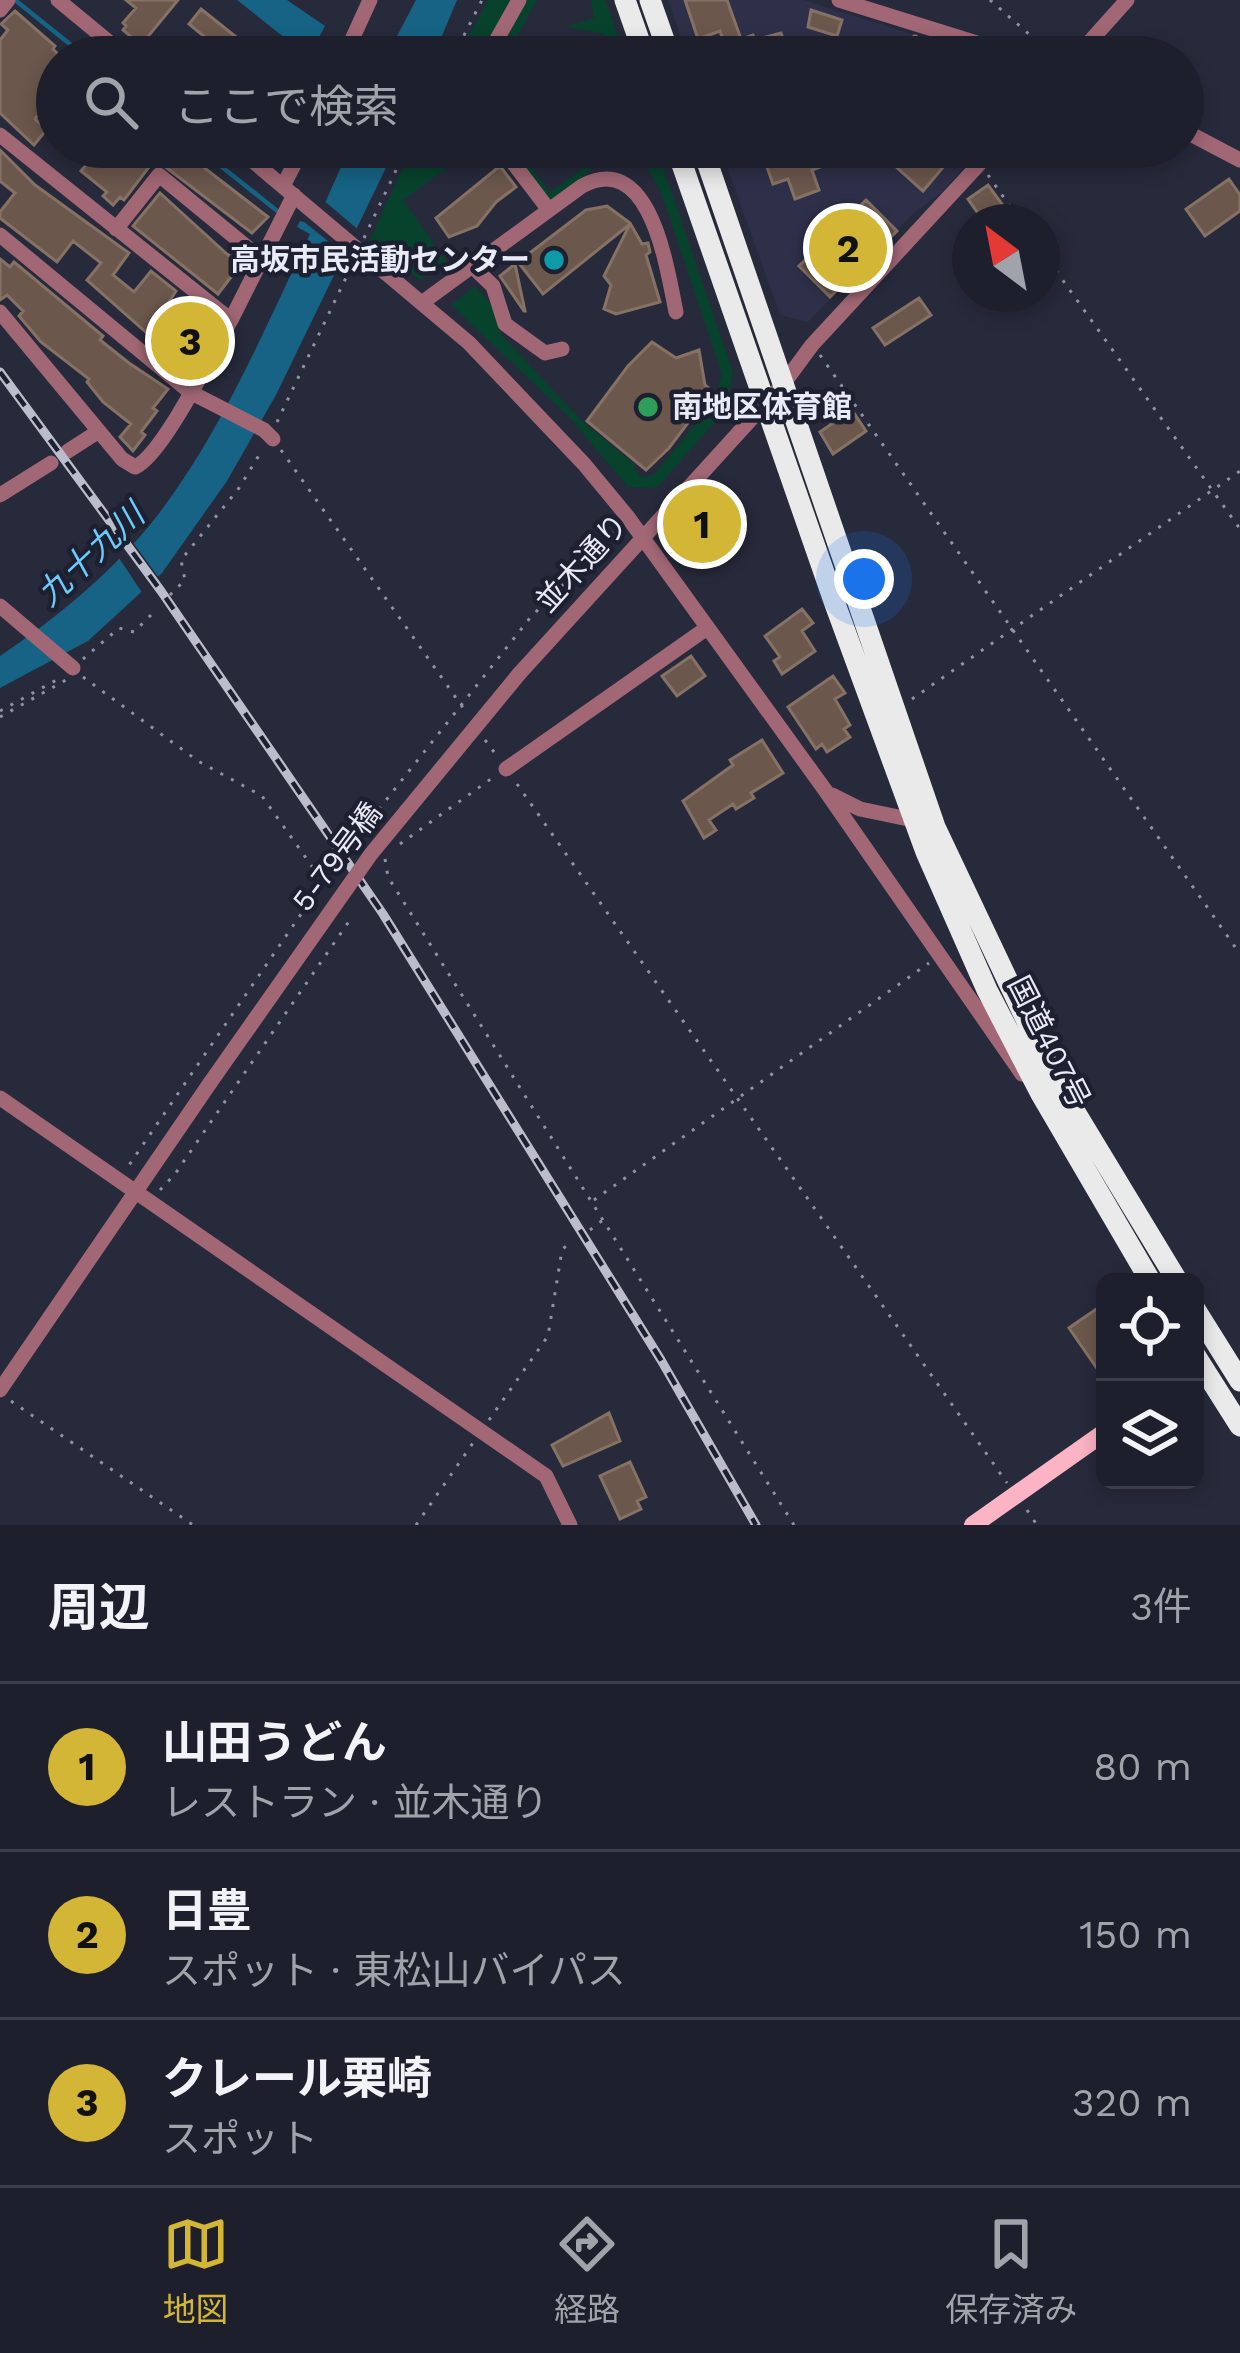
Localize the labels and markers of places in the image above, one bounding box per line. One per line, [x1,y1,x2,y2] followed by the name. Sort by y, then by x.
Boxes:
[809,203,887,293] pin: 2
[230,242,530,277] place label: 高坂市民活動センター
[541,247,567,273] marker: 高坂市民活動センター
[151,296,229,386] pin: 3
[672,389,852,424] place label: 南地区体育館
[635,394,661,420] marker: 南地区体育館
[663,479,741,569] pin: 1

